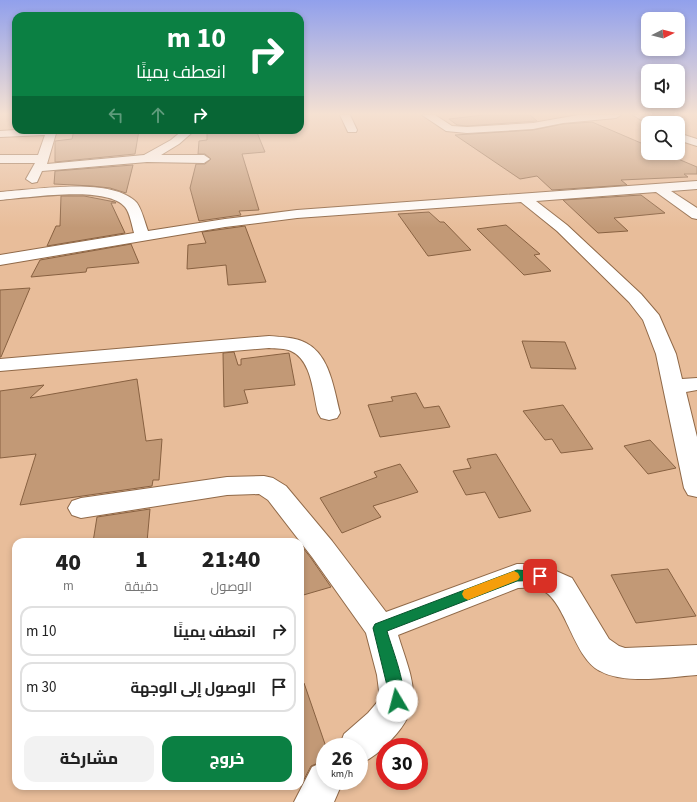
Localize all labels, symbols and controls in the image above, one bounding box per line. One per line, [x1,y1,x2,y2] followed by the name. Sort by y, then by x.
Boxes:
[641,12,685,56] north arrow
[641,12,685,160] map controls
[167,18,226,58] text: 10 m
[240,28,292,80] icon: right
[136,60,226,85] text: انعطف يمينًا
[641,64,685,108] button: sound
[105,104,127,126] icon: left
[147,104,169,126] icon: ahead
[189,104,211,126] icon: right
[641,116,685,160] button: search
[135,542,148,577] text: 1
[202,542,261,577] text: 21:40
[55,545,81,580] text: 40
[523,559,557,593] pin
[529,565,551,587] icon: arrive
[63,577,74,595] text: m
[125,578,158,596] text: دقيقة
[210,578,252,596] text: الوصول
[268,620,290,642] icon: right
[26,621,56,642] text: 10 m
[173,622,256,643] text: انعطف يمينًا
[268,676,290,698] icon: arrive
[26,677,56,698] text: 30 m
[130,678,256,699] text: الوصول إلى الوجهة
[376,680,418,722] position arrow
[24,736,154,782] button: مشاركة
[162,736,292,782] button: خروج
[376,738,428,790] speed limit sign: 30
[331,745,353,773] text: 26
[331,767,353,781] text: km/h

